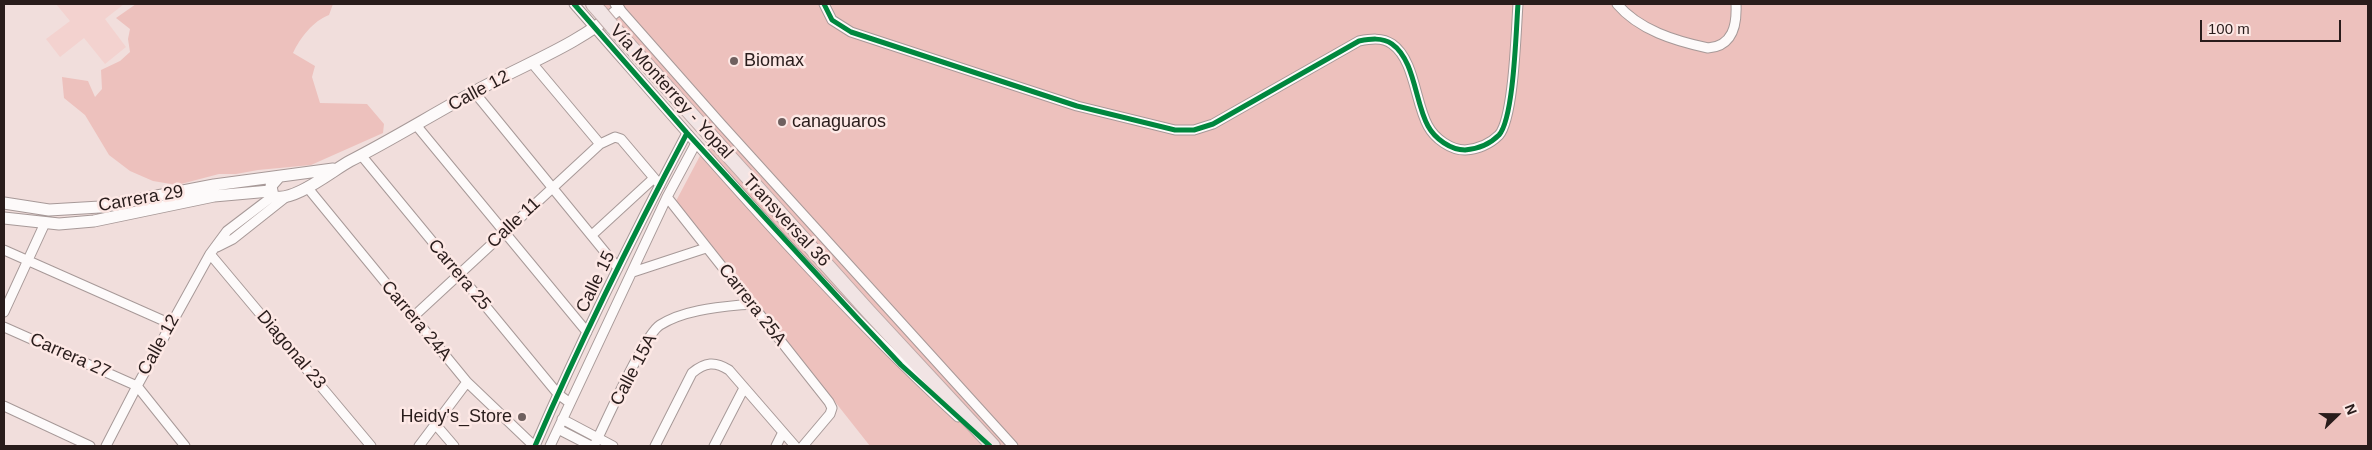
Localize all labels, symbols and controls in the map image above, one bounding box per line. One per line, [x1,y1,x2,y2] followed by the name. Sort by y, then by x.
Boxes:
[2202,10,2343,42] scale bar
[605,20,737,164] street label: Vía Monterrey - Yopal
[2208,20,2250,37] text: 100 m
[744,50,804,72] place label: Biomax
[728,55,740,67] marker: Biomax
[445,66,513,116] street label: Calle 12
[792,111,886,133] place label: canaguaros
[776,116,788,128] marker: canaguaros
[738,170,834,272] street label: Transversal 36
[97,181,185,217] street label: Carrera 29
[483,193,545,253] street label: Calle 11
[423,235,495,315] street label: Carrera 25
[572,248,620,316] street label: Calle 15
[713,260,791,350] street label: Carrera 25A
[376,277,456,365] street label: Carrera 24A
[252,306,330,394] street label: Diagonal 23
[134,311,184,379] street label: Calle 12
[26,329,114,383] street label: Carrera 27
[606,330,662,410] street label: Calle 15A
[2312,390,2362,440] north arrow
[2342,402,2360,417] text: N
[401,406,512,428] place label: Heidy's_Store
[516,411,528,423] marker: Heidy's_Store

